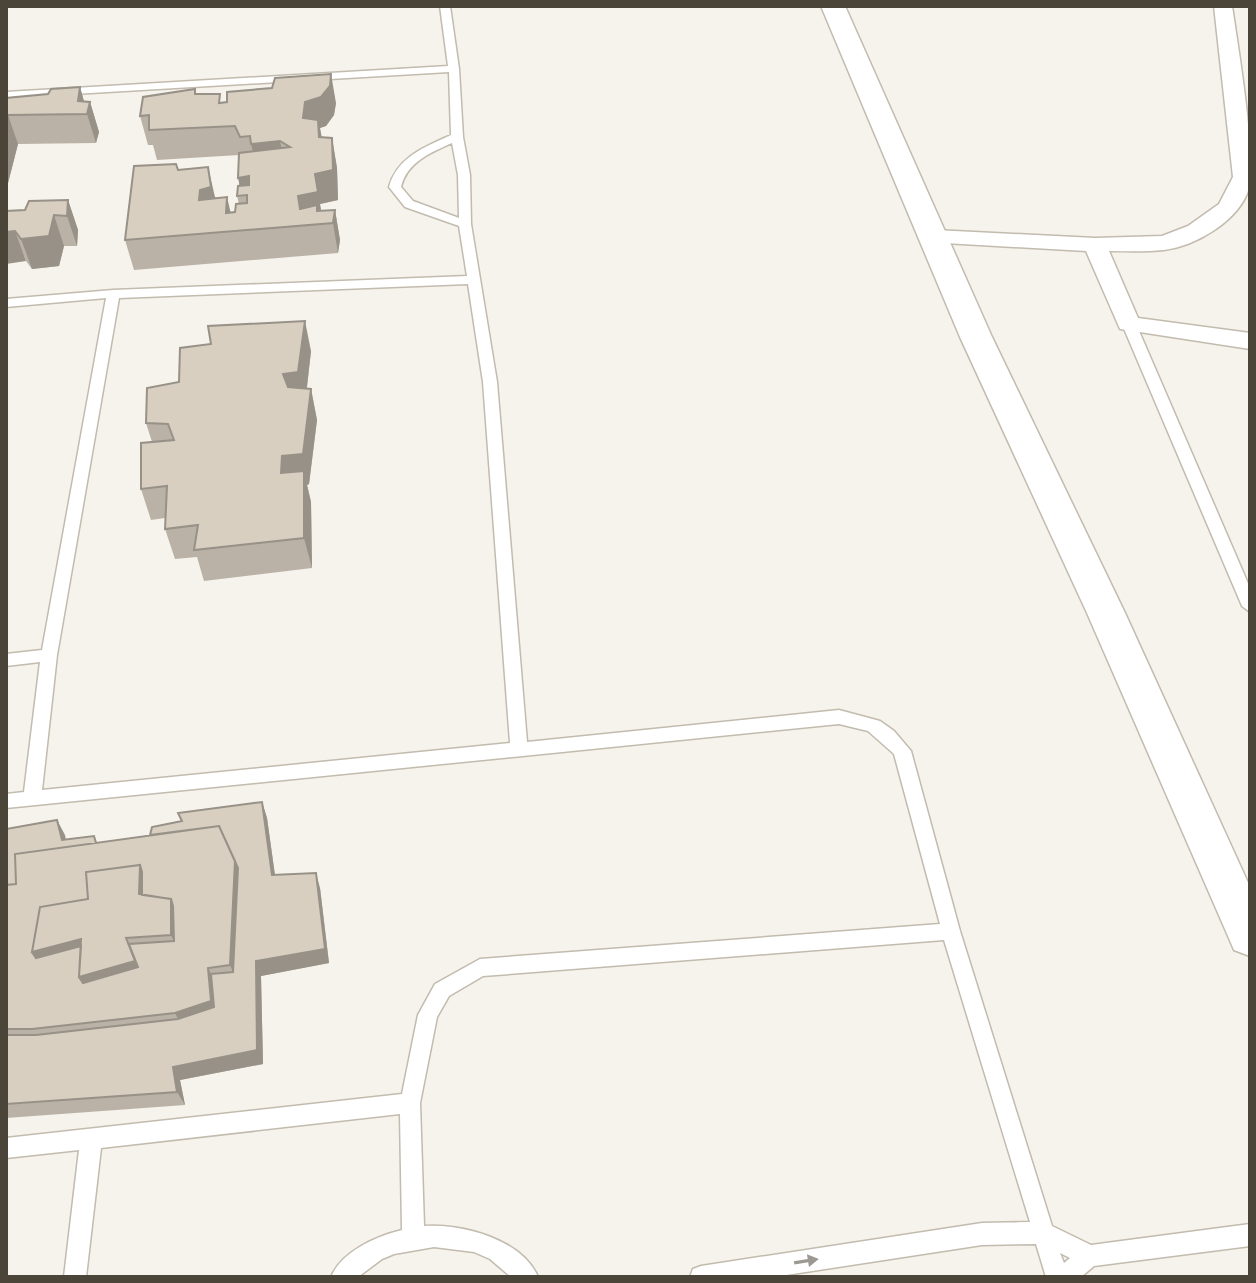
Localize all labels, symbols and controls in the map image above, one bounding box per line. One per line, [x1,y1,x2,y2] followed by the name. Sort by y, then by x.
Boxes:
[793,1254,818,1267] one-way arrow

